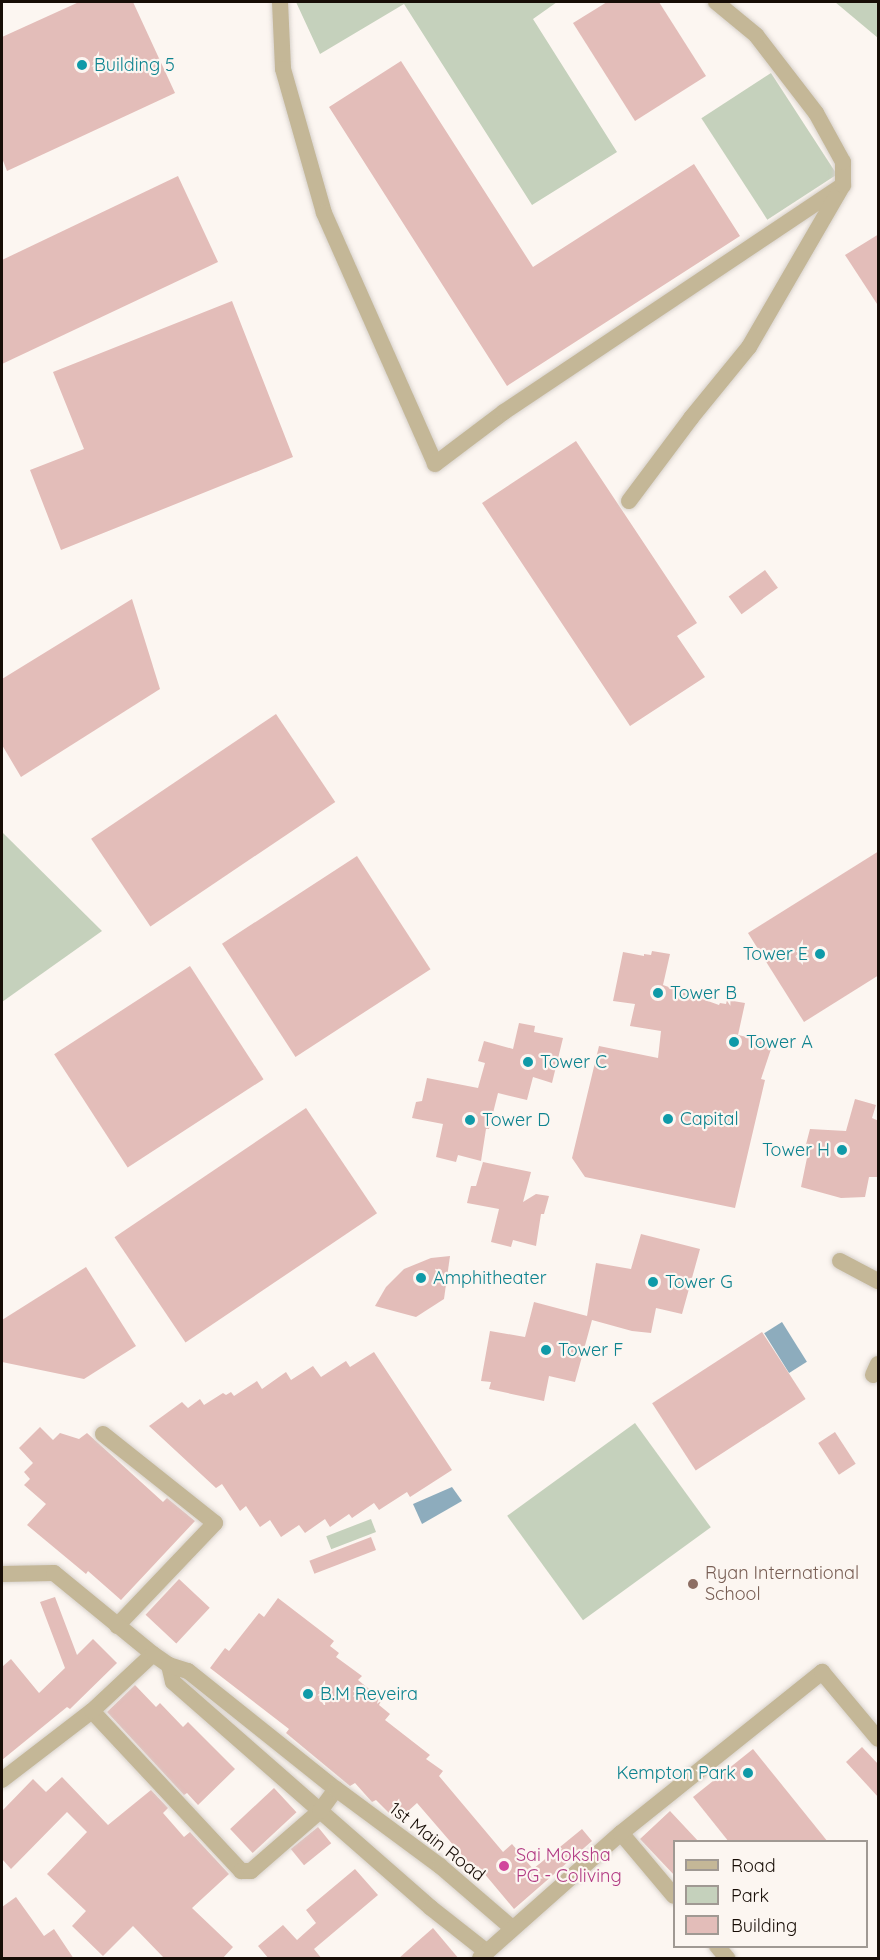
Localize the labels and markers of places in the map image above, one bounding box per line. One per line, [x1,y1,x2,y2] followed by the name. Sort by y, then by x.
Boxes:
[94,54,175,76] place label: Building 5
[75,58,89,72] marker: Building 5
[743,943,808,965] place label: Tower E
[813,947,827,961] marker: Tower E
[670,982,737,1004] place label: Tower B
[651,986,665,1000] marker: Tower B
[746,1031,813,1053] place label: Tower A
[727,1035,741,1049] marker: Tower A
[540,1051,607,1073] place label: Tower C
[521,1055,535,1069] marker: Tower C
[680,1108,739,1130] place label: Capital
[482,1109,550,1131] place label: Tower D
[661,1112,675,1126] marker: Capital
[463,1113,477,1127] marker: Tower D
[762,1139,830,1161] place label: Tower H
[835,1143,849,1157] marker: Tower H
[433,1267,547,1289] place label: Amphitheater
[414,1271,428,1285] marker: Amphitheater
[665,1271,733,1293] place label: Tower G
[646,1275,660,1289] marker: Tower G
[558,1339,623,1361] place label: Tower F
[539,1343,553,1357] marker: Tower F
[705,1563,859,1606] place label: Ryan International School
[686,1577,700,1591] marker: Ryan International School
[320,1683,418,1705] place label: B.M Reveira
[301,1687,315,1701] marker: B.M Reveira
[616,1762,736,1784] place label: Kempton Park
[741,1766,755,1780] marker: Kempton Park
[516,1845,622,1888] place label: Sai Moksha PG - Coliving
[497,1859,511,1873] marker: Sai Moksha PG - Coliving

